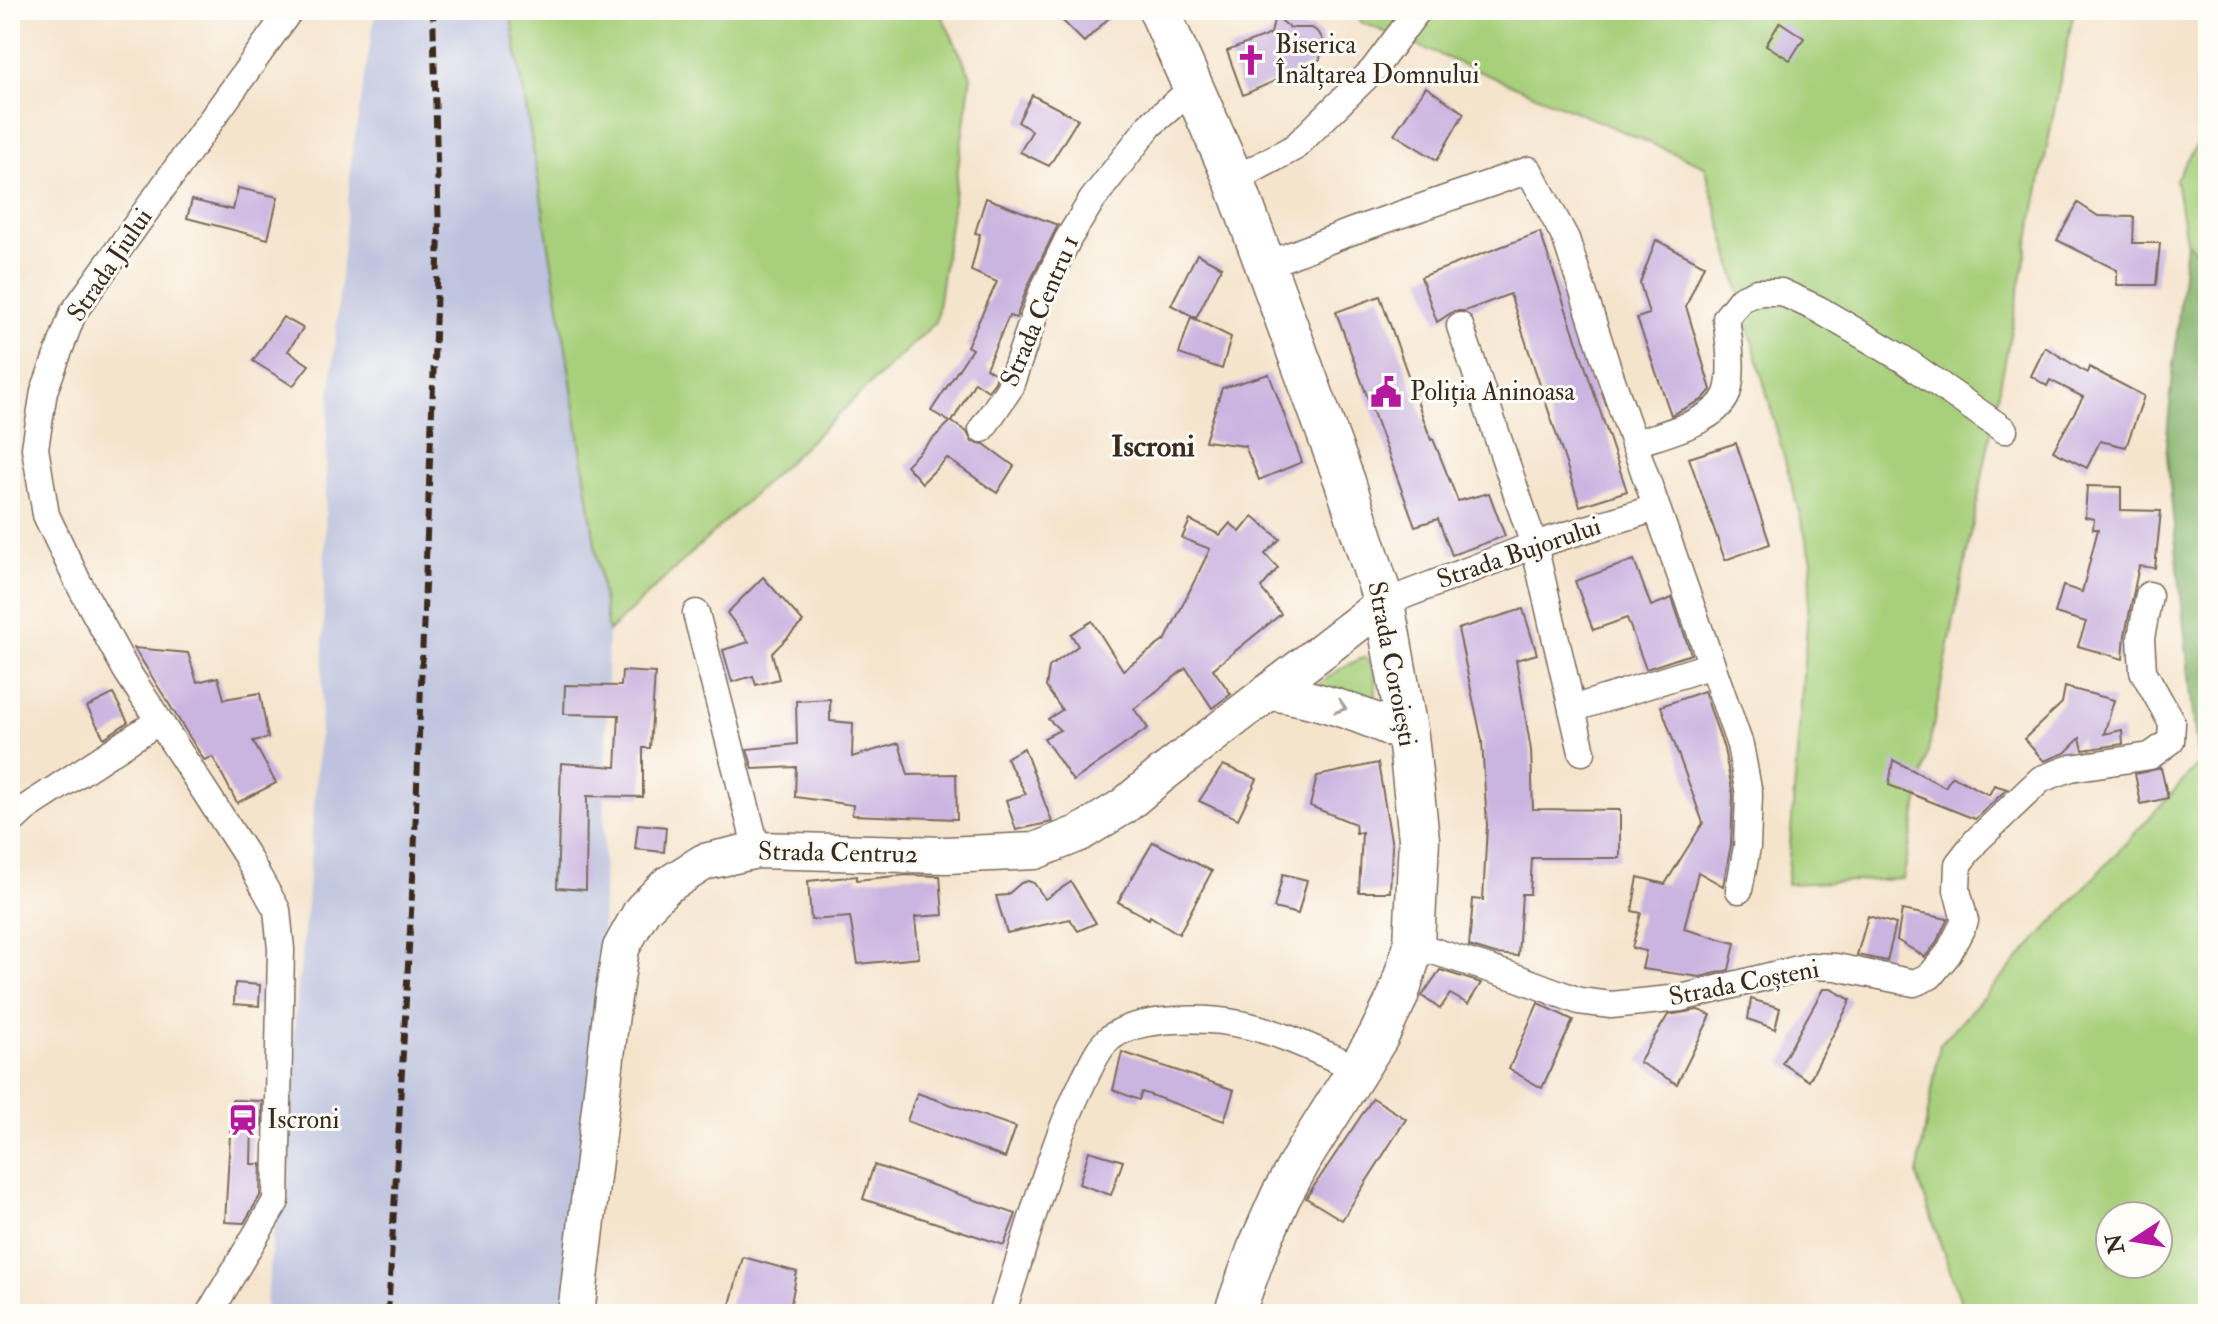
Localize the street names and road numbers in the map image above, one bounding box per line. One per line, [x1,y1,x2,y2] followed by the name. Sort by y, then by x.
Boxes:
[60,202,160,328] street label: Strada Jiului
[994,230,1086,392] street label: Strada Centru 1
[1433,510,1605,596] street label: Strada Bujorului
[1360,579,1424,749] street label: Strada Coroiești
[758,836,918,870] street label: Strada Centru2
[1666,953,1822,1013] street label: Strada Coșteni

